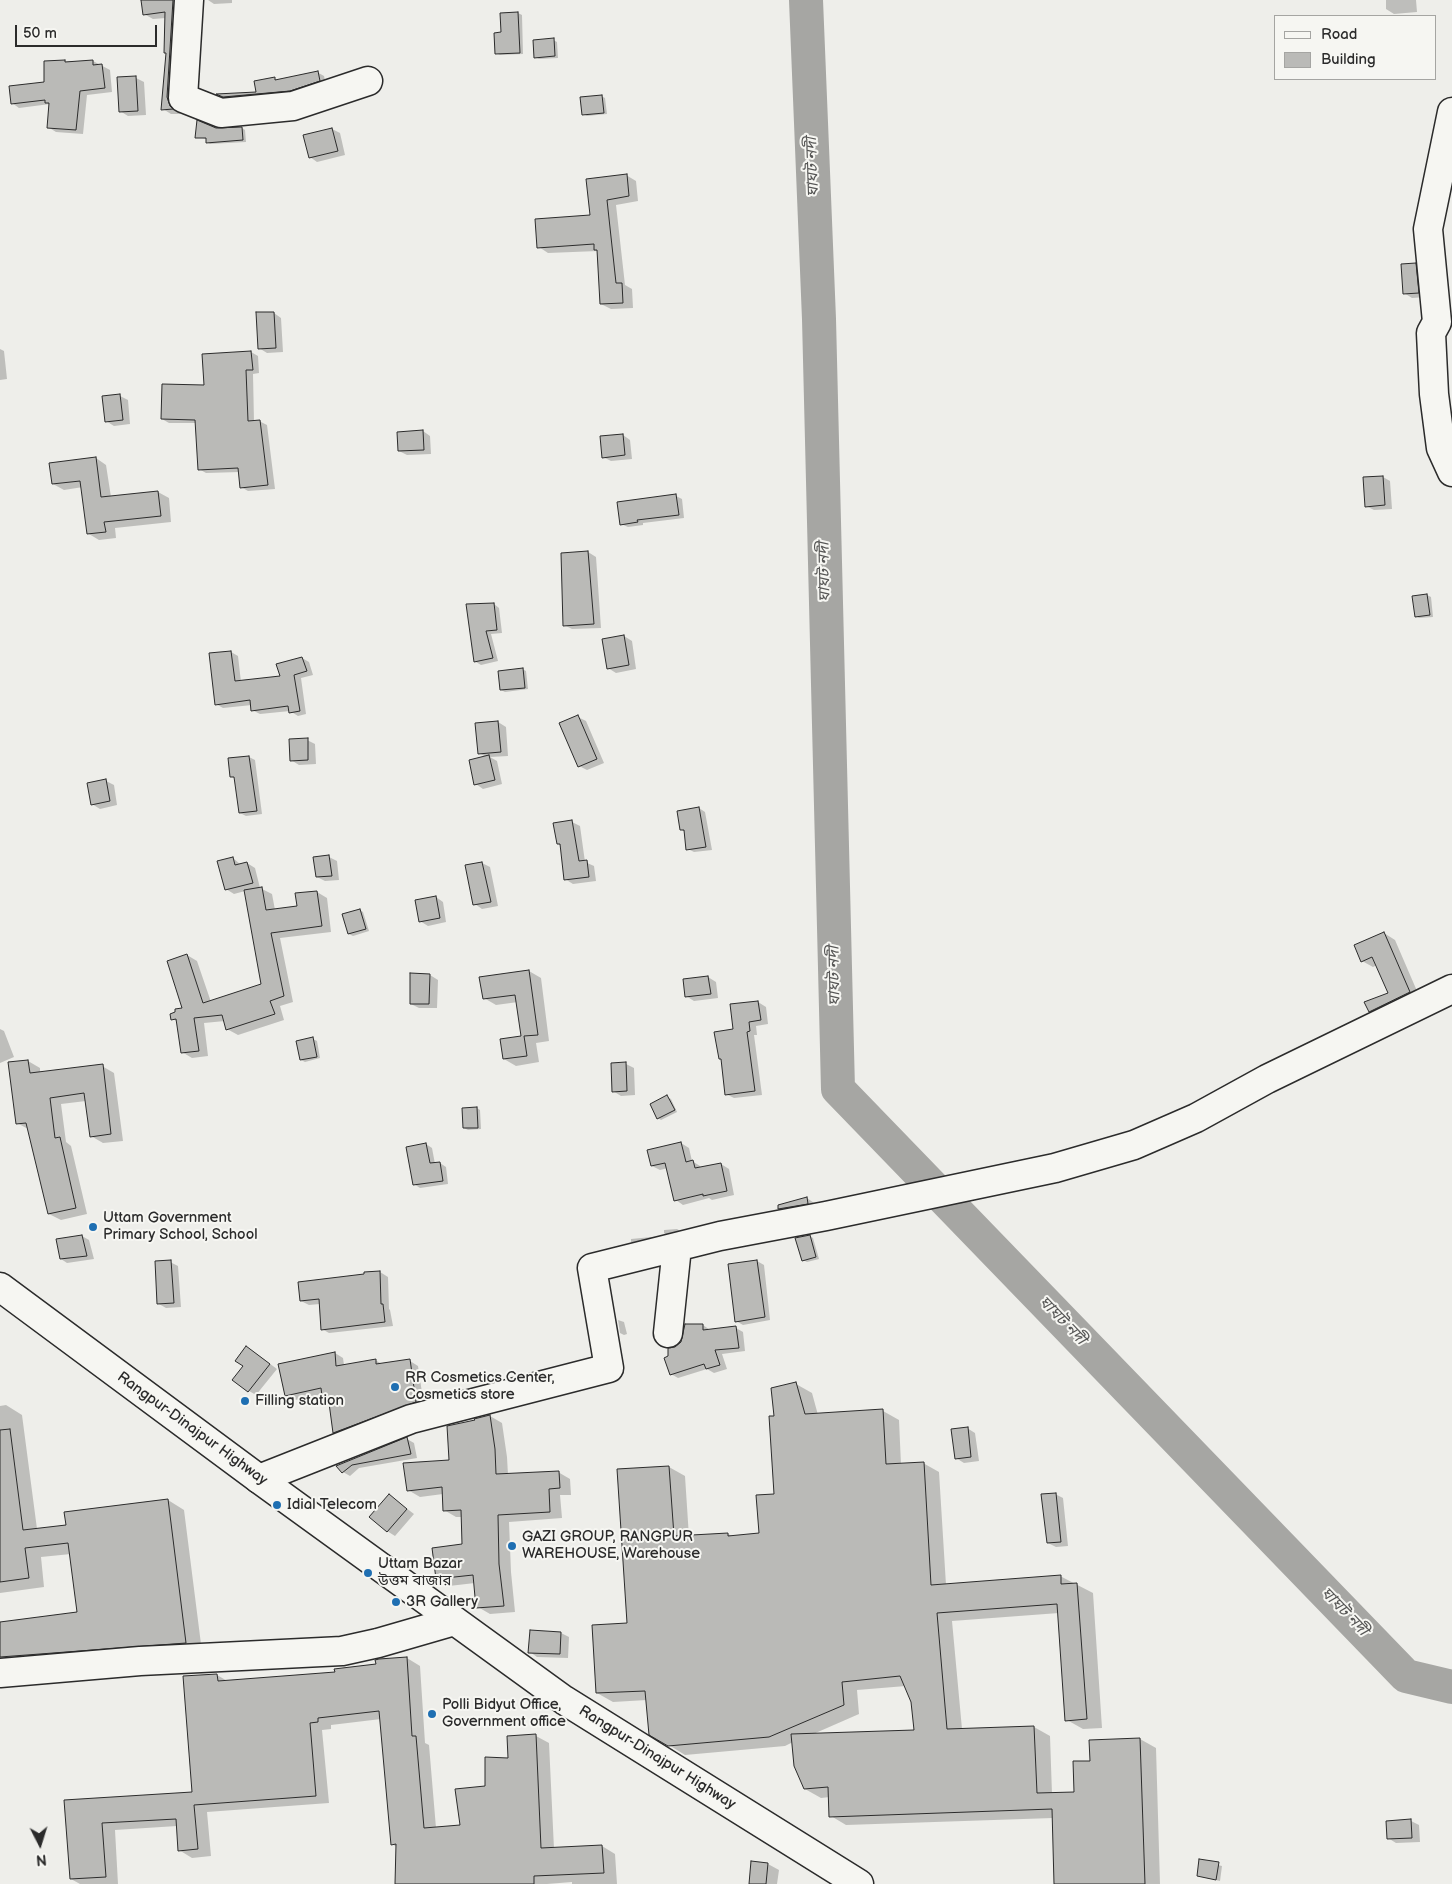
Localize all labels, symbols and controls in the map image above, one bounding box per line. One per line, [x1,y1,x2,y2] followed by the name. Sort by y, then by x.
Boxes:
[18,15,160,47] scale bar
[1274,15,1437,80] legend
[23,24,57,43] text: 50 m
[1321,25,1357,44] text: Road
[1321,50,1376,69] text: Building
[802,137,824,197] water label: ঘাঘট নদী
[815,542,835,602] water label: ঘাঘট নদী
[825,946,845,1006] water label: ঘাঘট নদী
[103,1209,257,1244] place label: Uttam Government Primary School, School
[87,1221,99,1233] marker: Uttam Government Primary School, School
[1034,1293,1090,1349] water label: ঘাঘট নদী
[113,1368,271,1490] street label: Rangpur-Dinajpur Highway
[405,1369,555,1404] place label: RR Cosmetics Center, Cosmetics store
[389,1381,401,1393] marker: RR Cosmetics Center, Cosmetics store
[255,1392,344,1410] place label: Filling station
[239,1395,251,1407] marker: Filling station
[287,1496,377,1514] place label: Idial Telecom
[271,1499,283,1511] marker: Idial Telecom
[522,1528,700,1563] place label: GAZI GROUP, RANGPUR WAREHOUSE, Warehouse
[506,1540,518,1552] marker: GAZI GROUP, RANGPUR WAREHOUSE, Warehouse
[378,1555,462,1590] place label: Uttam Bazar উত্তম বাজার
[362,1567,374,1579] marker: Uttam Bazar উত্তম বাজার
[1316,1584,1372,1640] water label: ঘাঘট নদী
[406,1593,478,1611] place label: 3R Gallery
[390,1596,402,1608] marker: 3R Gallery
[442,1696,566,1731] place label: Polli Bidyut Office, Government office
[575,1702,739,1814] street label: Rangpur-Dinajpur Highway
[426,1708,438,1720] marker: Polli Bidyut Office, Government office
[15,1819,65,1869] north arrow
[35,1851,47,1868] text: N

